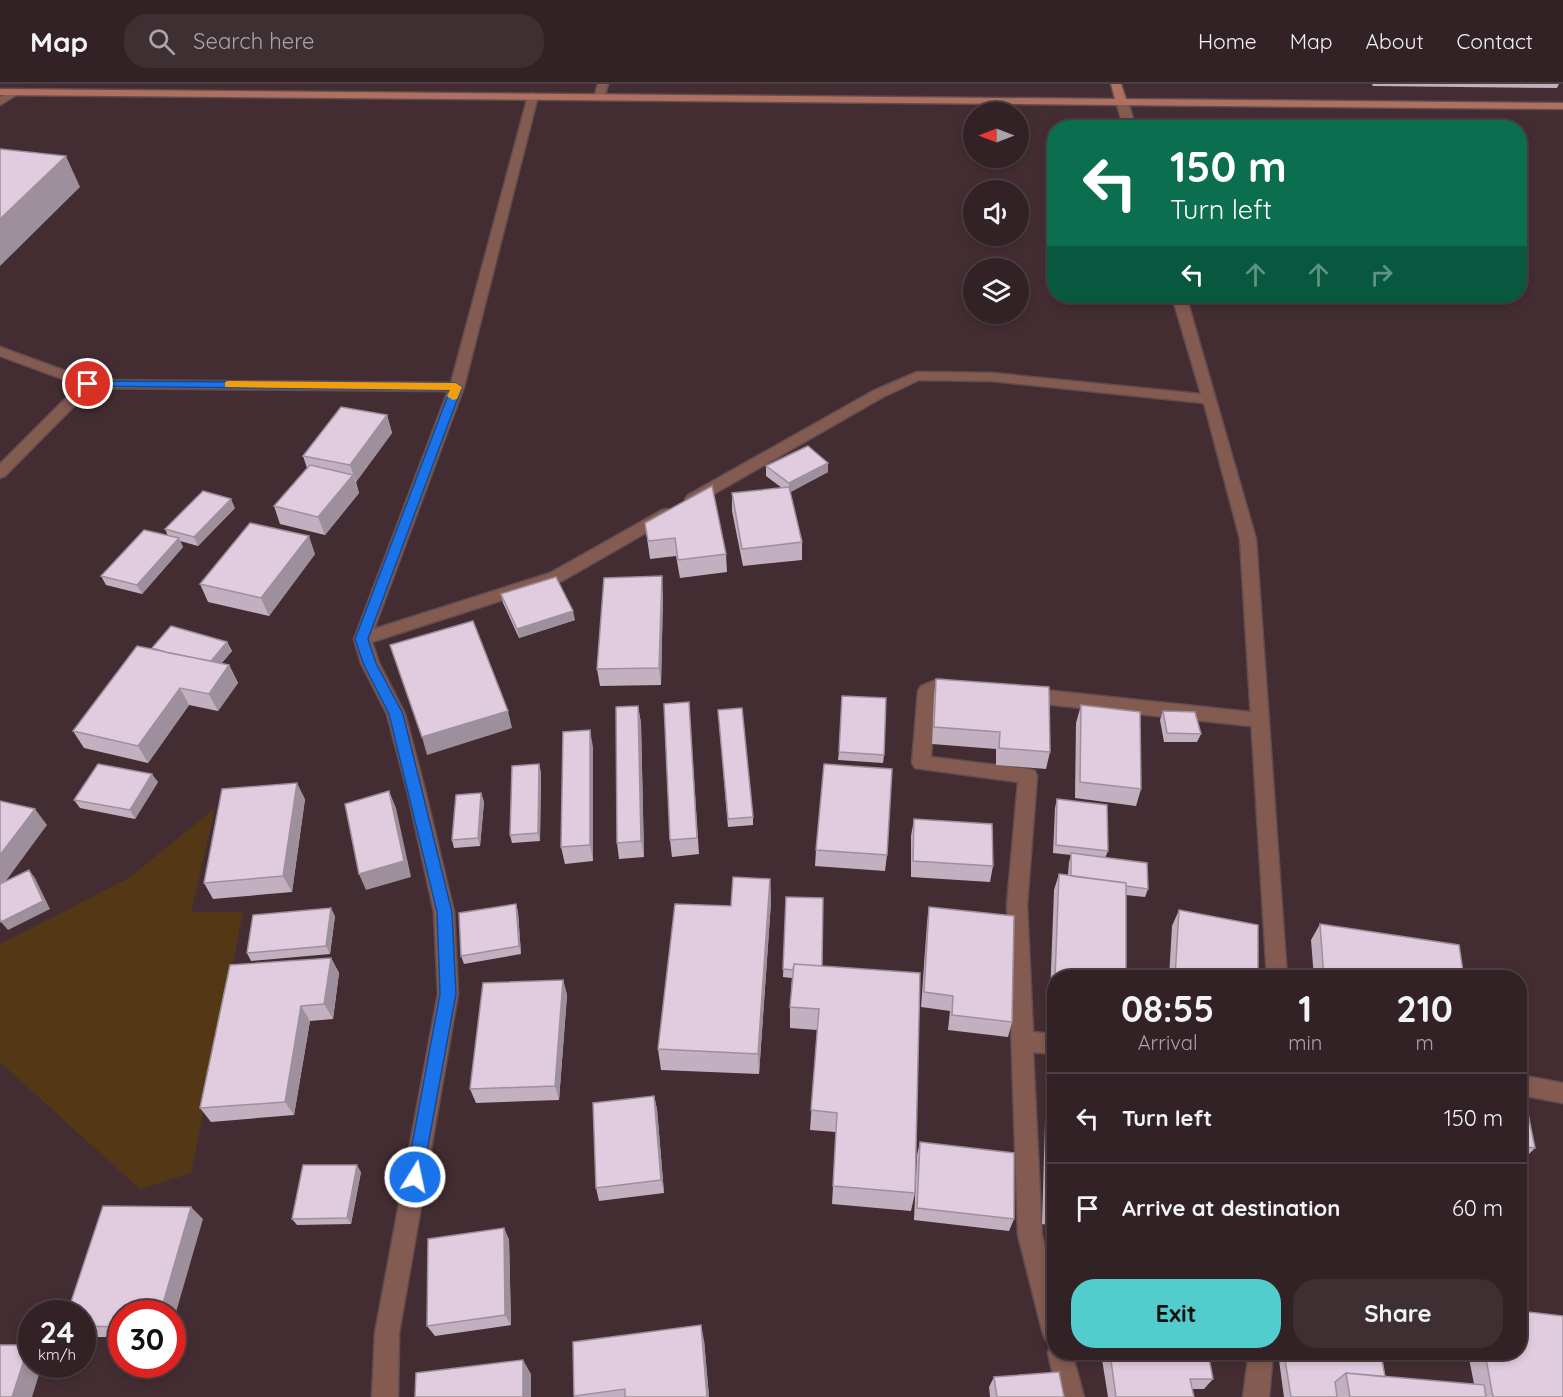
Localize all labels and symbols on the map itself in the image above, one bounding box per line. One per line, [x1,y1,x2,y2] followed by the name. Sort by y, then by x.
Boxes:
[963,102,1029,168] north arrow
[62,358,113,409] pin
[383,1145,447,1209] position arrow
[108,1300,186,1378] speed limit sign: 30

